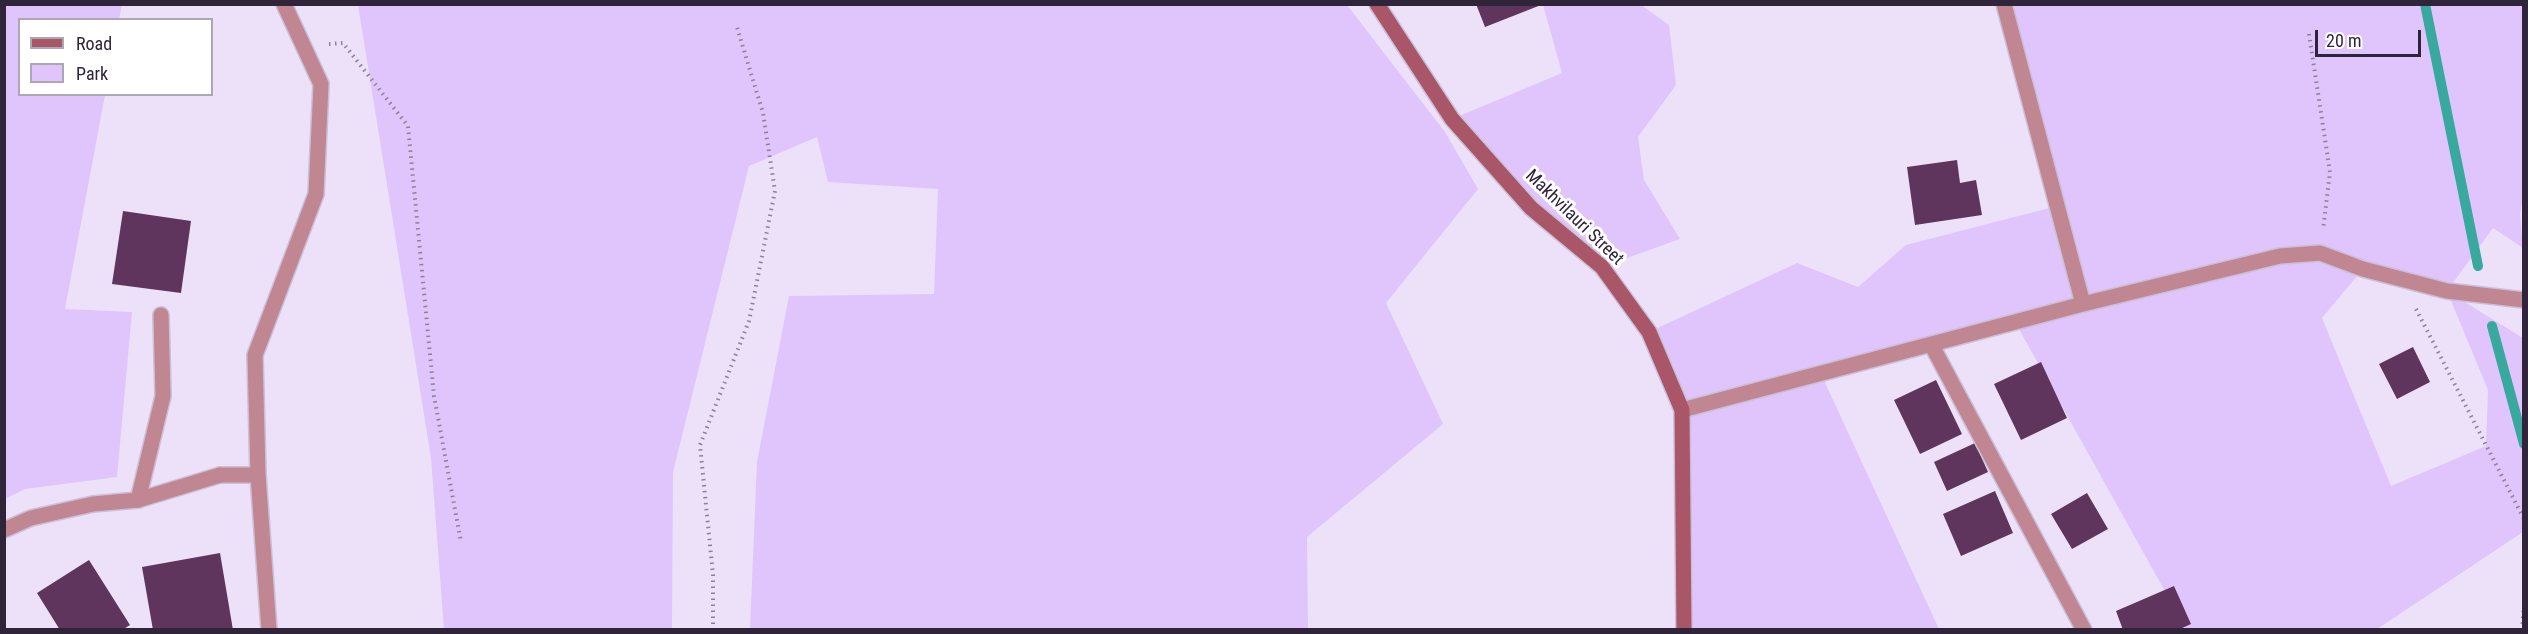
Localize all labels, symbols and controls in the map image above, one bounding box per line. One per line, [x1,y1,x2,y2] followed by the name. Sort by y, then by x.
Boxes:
[18,18,213,96] legend
[2318,18,2424,56] scale bar
[2326,30,2361,51] text: 20 m
[76,33,112,54] text: Road
[76,63,108,84] text: Park
[1520,166,1628,270] street label: Makhvilauri Street

